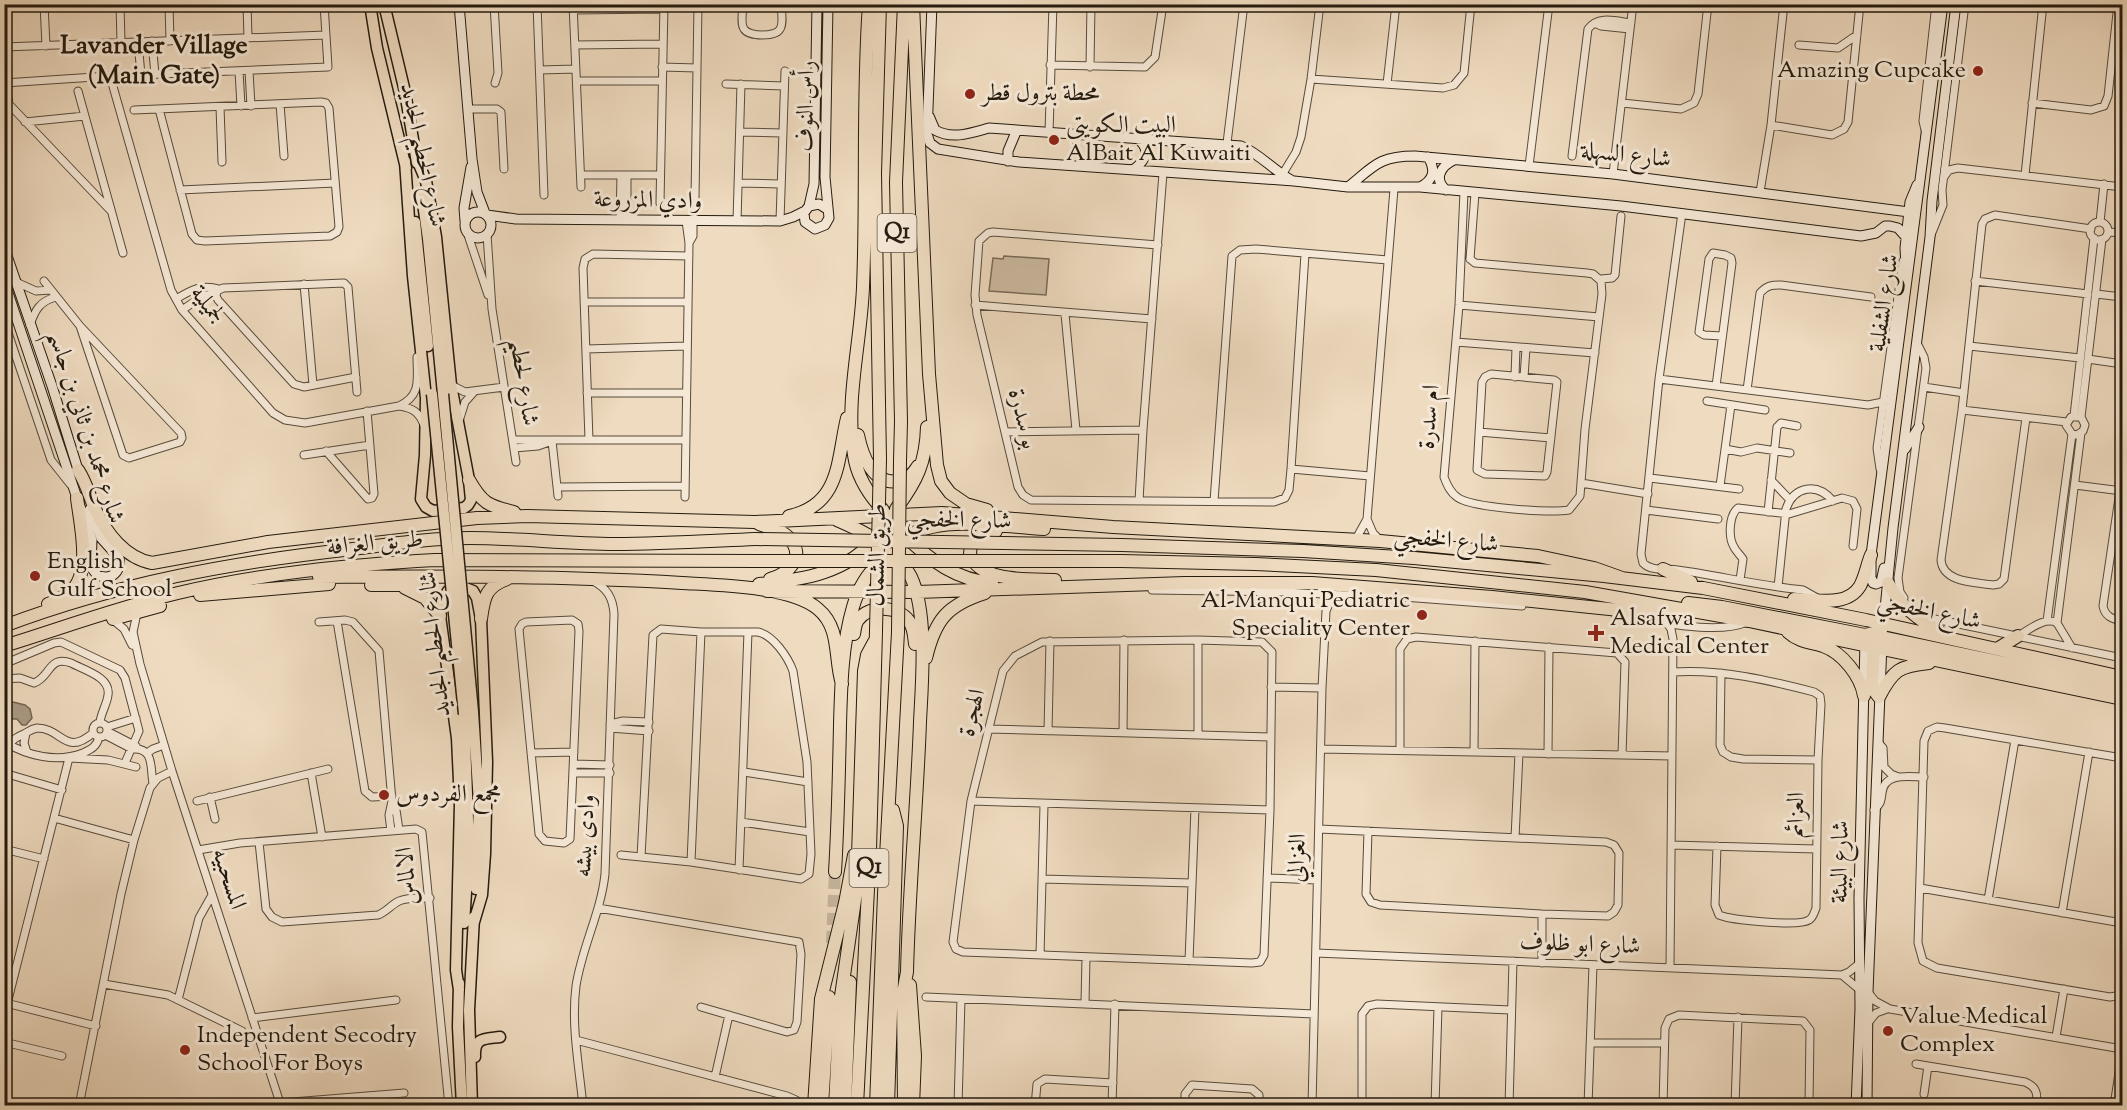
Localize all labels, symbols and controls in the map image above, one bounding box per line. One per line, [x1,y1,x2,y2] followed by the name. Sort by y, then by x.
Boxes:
[60,28,248,95] district label: Lavander Village (Main Gate)
[1777,54,1966,88] place label: Amazing Cupcake
[787,60,825,152] street label: رأس النوف
[1971,64,1985,78] marker: Amazing Cupcake
[979,77,1100,111] place label: محطة بترول قطر
[385,80,454,231] street label: شارع الحطيم الجديد
[963,87,977,101] marker: محطة بترول قطر
[1066,109,1251,171] place label: البيت الكويتي AlBait Al Kuwaiti
[1047,133,1061,147] marker: البيت الكويتي AlBait Al Kuwaiti
[1578,134,1673,179] street label: شارع السهلة
[593,183,703,219] street label: وادي المزروعة
[878,214,916,252] road number: Q1
[1861,252,1910,354] street label: شارع الشفلية
[181,278,233,332] street label: لجميلية
[33,326,132,530] street label: شارع محمد بن ثاني بن جاسم
[494,336,547,429] street label: شارع لحطيم
[1410,383,1452,451] street label: ام سدرة
[998,385,1046,453] street label: بو سدرة
[860,503,896,607] street label: طريق الشمال
[906,503,1012,543] street label: شارع الخفجي
[1392,519,1500,566] street label: شارع الخفجي
[325,523,425,565] street label: طريق الغرافة
[47,545,173,607] place label: English Gulf School
[28,569,42,583] marker: English Gulf School
[411,569,466,718] street label: شارع الحطيم الجديد
[1201,584,1410,646] place label: Al-Manqui Pediatric Speciality Center
[1873,584,1984,643] street label: شارع الخفجي
[1610,602,1769,664] place label: Alsafwa Medical Center
[1415,608,1429,622] marker: Al-Manqui Pediatric Speciality Center
[1587,624,1605,642] marker: Alsafwa Medical Center
[951,686,995,740] street label: الهجرة
[396,778,501,815] place label: مجمع الفردوس
[377,788,391,802] marker: مجمع الفردوس
[1780,792,1816,838] street label: العزائم
[567,794,605,878] street label: وادى بيشه
[1823,820,1860,904] street label: شارع البيئة
[1280,833,1316,883] street label: الغزالي
[202,844,254,914] street label: المسحبيه
[388,845,428,907] street label: الالماس
[850,849,888,887] road number: Q1
[1519,926,1641,965] street label: شارع ابو ظلوف
[1900,1000,2048,1062] place label: Value Medical Complex
[197,1019,417,1081] place label: Independent Secodry School For Boys
[1881,1024,1895,1038] marker: Value Medical Complex
[178,1043,192,1057] marker: Independent Secodry School For Boys

